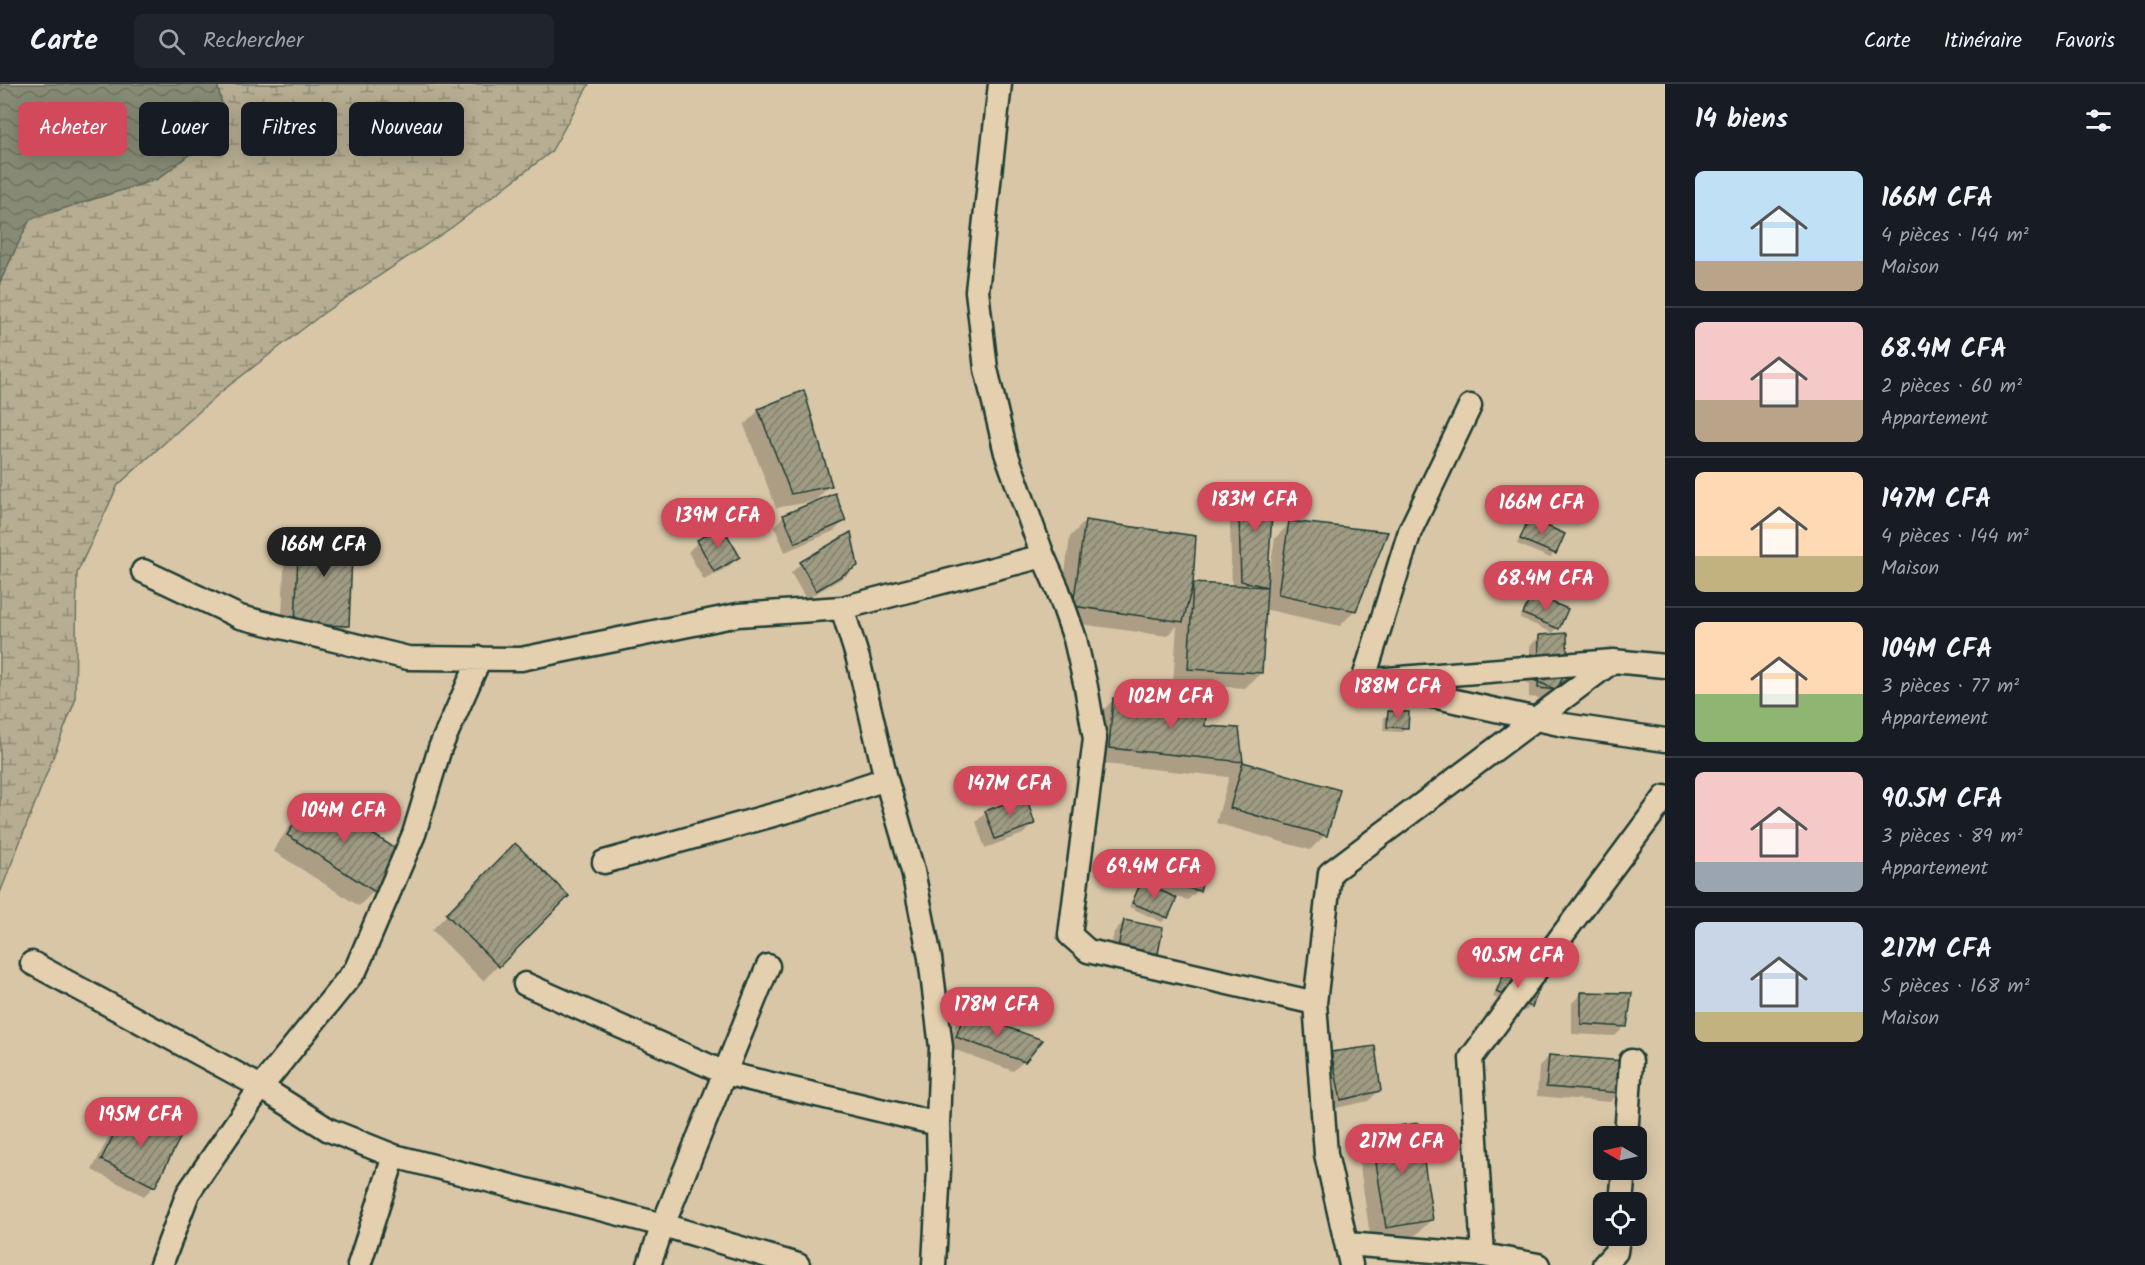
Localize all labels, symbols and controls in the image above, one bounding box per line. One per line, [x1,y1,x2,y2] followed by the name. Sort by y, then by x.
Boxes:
[134,14,554,68] search box
[30,19,98,64] text: Carte
[203,24,303,59] text: Rechercher
[155,25,188,58] icon: search
[1864,25,1911,58] text: Carte
[1944,25,2022,58] text: Itinéraire
[2055,25,2115,58] text: Favoris
[1695,99,1788,141] text: 14 biens
[18,102,127,156] chip: Acheter
[139,102,229,156] chip: Louer
[241,102,337,156] chip: Filtres
[349,102,464,156] chip: Nouveau
[2082,104,2115,137] icon: filters
[1881,178,1993,220] text: 166M CFA
[1743,195,1815,267] icon: home
[1881,220,2029,252] text: 4 pièces · 144 m²
[1881,252,1939,284] text: Maison
[1881,329,2007,371] text: 68.4M CFA
[1743,346,1815,418] icon: home
[1881,371,2022,403] text: 2 pièces · 60 m²
[1881,403,1988,435] text: Appartement
[1881,479,1991,521] text: 147M CFA
[1193,482,1317,533] pin: 183M CFA
[1211,485,1299,517] text: 183M CFA
[1480,485,1604,536] pin: 166M CFA
[1499,488,1585,520] text: 166M CFA
[1743,496,1815,568] icon: home
[656,498,780,549] pin: 139M CFA
[675,501,761,533] text: 139M CFA
[1881,521,2029,553] text: 4 pièces · 144 m²
[262,527,386,578] pin: 166M CFA
[281,530,367,562] text: 166M CFA
[1881,553,1939,585] text: Maison
[1477,561,1615,612] pin: 68.4M CFA
[1498,564,1594,596] text: 68.4M CFA
[1881,629,1993,671] text: 104M CFA
[1743,646,1815,718] icon: home
[1336,669,1460,720] pin: 188M CFA
[1881,671,2019,703] text: 3 pièces · 77 m²
[1354,672,1442,704] text: 188M CFA
[1109,679,1233,730] pin: 102M CFA
[1128,682,1214,714] text: 102M CFA
[1881,703,1988,735] text: Appartement
[948,766,1072,817] pin: 147M CFA
[968,769,1052,801] text: 147M CFA
[1881,779,2003,821] text: 90.5M CFA
[282,793,406,844] pin: 104M CFA
[301,796,387,828] text: 104M CFA
[1743,796,1815,868] icon: home
[1881,821,2023,853] text: 3 pièces · 89 m²
[1085,849,1223,900] pin: 69.4M CFA
[1106,852,1202,884] text: 69.4M CFA
[1881,853,1988,885] text: Appartement
[1881,929,1992,971] text: 217M CFA
[1449,938,1587,989] pin: 90.5M CFA
[1471,941,1565,973] text: 90.5M CFA
[1743,946,1815,1018] icon: home
[1881,971,2030,1003] text: 5 pièces · 168 m²
[935,987,1059,1038] pin: 178M CFA
[954,990,1040,1022] text: 178M CFA
[1881,1003,1939,1035] text: Maison
[79,1097,203,1148] pin: 195M CFA
[99,1100,183,1132] text: 195M CFA
[1340,1124,1464,1175] pin: 217M CFA
[1593,1126,1647,1180] north arrow
[1593,1126,1647,1246] map controls
[1359,1127,1445,1159] text: 217M CFA
[1593,1192,1647,1246] button: locate

